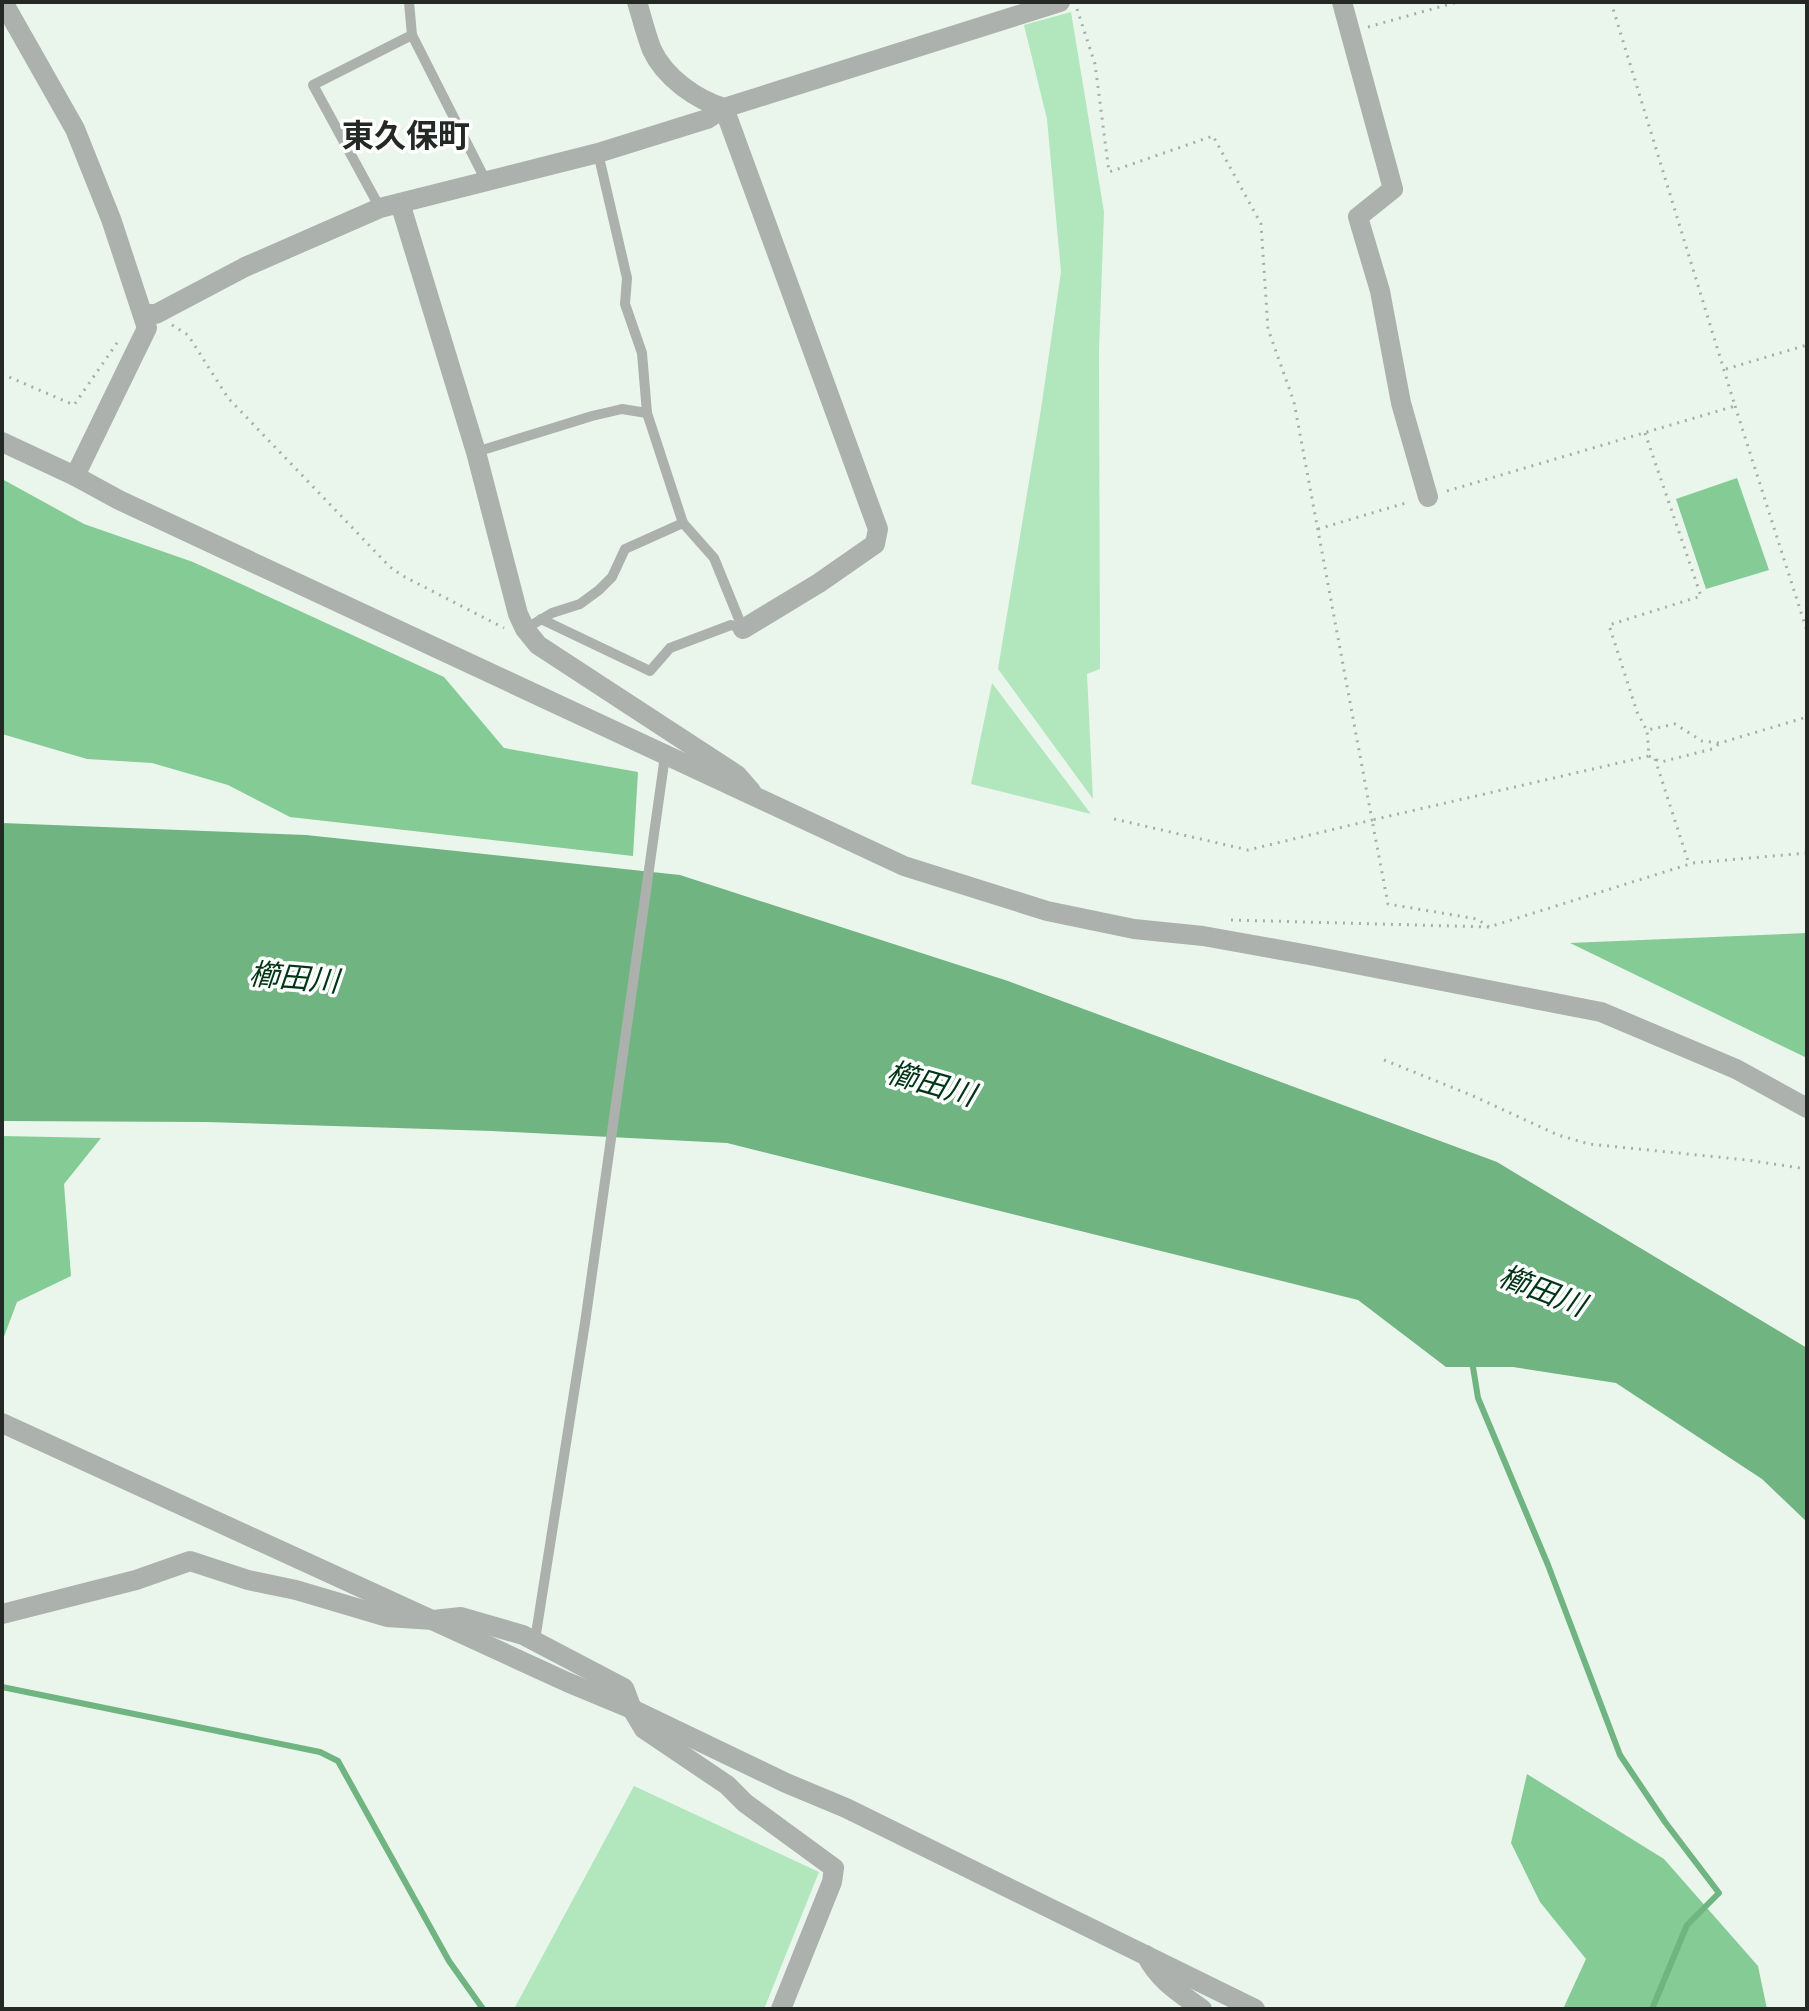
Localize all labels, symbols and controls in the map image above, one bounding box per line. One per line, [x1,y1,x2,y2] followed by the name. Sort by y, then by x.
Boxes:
[342,117,470,155] district label: 東久保町
[248,956,343,1000] water label: 櫛田川
[883,1054,982,1115] water label: 櫛田川
[1494,1258,1593,1325] water label: 櫛田川

